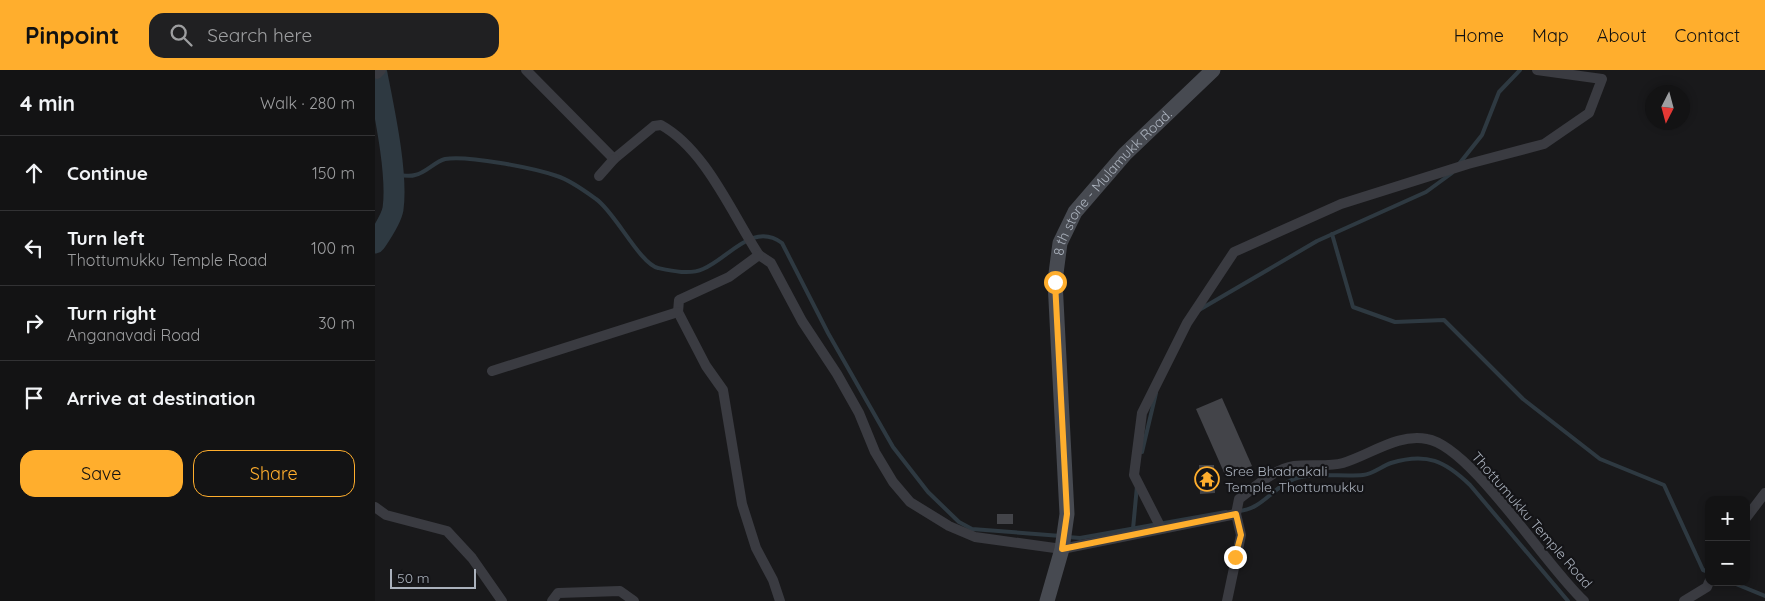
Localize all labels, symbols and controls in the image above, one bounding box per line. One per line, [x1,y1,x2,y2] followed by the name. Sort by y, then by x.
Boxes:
[149,13,499,58] search box
[25,20,119,50] text: Pinpoint
[167,21,195,49] icon: search
[207,23,312,47] text: Search here
[1454,24,1504,47] text: Home
[1532,24,1569,47] text: Map
[1597,24,1647,47] text: About
[1675,24,1740,47] text: Contact
[1645,85,1690,130] north arrow
[20,90,75,116] text: 4 min
[260,93,355,113] text: Walk · 280 m
[1049,105,1176,257] street label: 8 th stone - Mulamukk Road.
[20,159,48,187] icon: ahead
[67,161,148,185] text: Continue
[312,163,355,183] text: 150 m
[67,226,145,250] text: Turn left
[20,234,48,262] icon: left
[311,238,355,258] text: 100 m
[67,250,267,270] text: Thottumukku Temple Road
[1044,271,1067,294] route start
[67,301,156,325] text: Turn right
[20,309,48,337] icon: right
[318,313,355,333] text: 30 m
[67,325,200,345] text: Anganavadi Road
[20,384,48,412] icon: arrive
[67,386,256,410] text: Arrive at destination
[1468,448,1596,592] street label: Thottumukku Temple Road
[20,450,183,497] button: Save
[193,450,355,497] button: Share
[1225,462,1364,496] place label: Sree Bhadrakali Temple, Thottumukku
[1194,466,1220,492] temple icon: Sree Bhadrakali Temple, Thottumukku
[1705,496,1750,586] map controls
[1705,496,1750,541] button: +
[1705,541,1750,586] button: −
[1224,546,1247,569] route end
[390,566,476,589] scale bar
[397,569,430,587] text: 50 m

